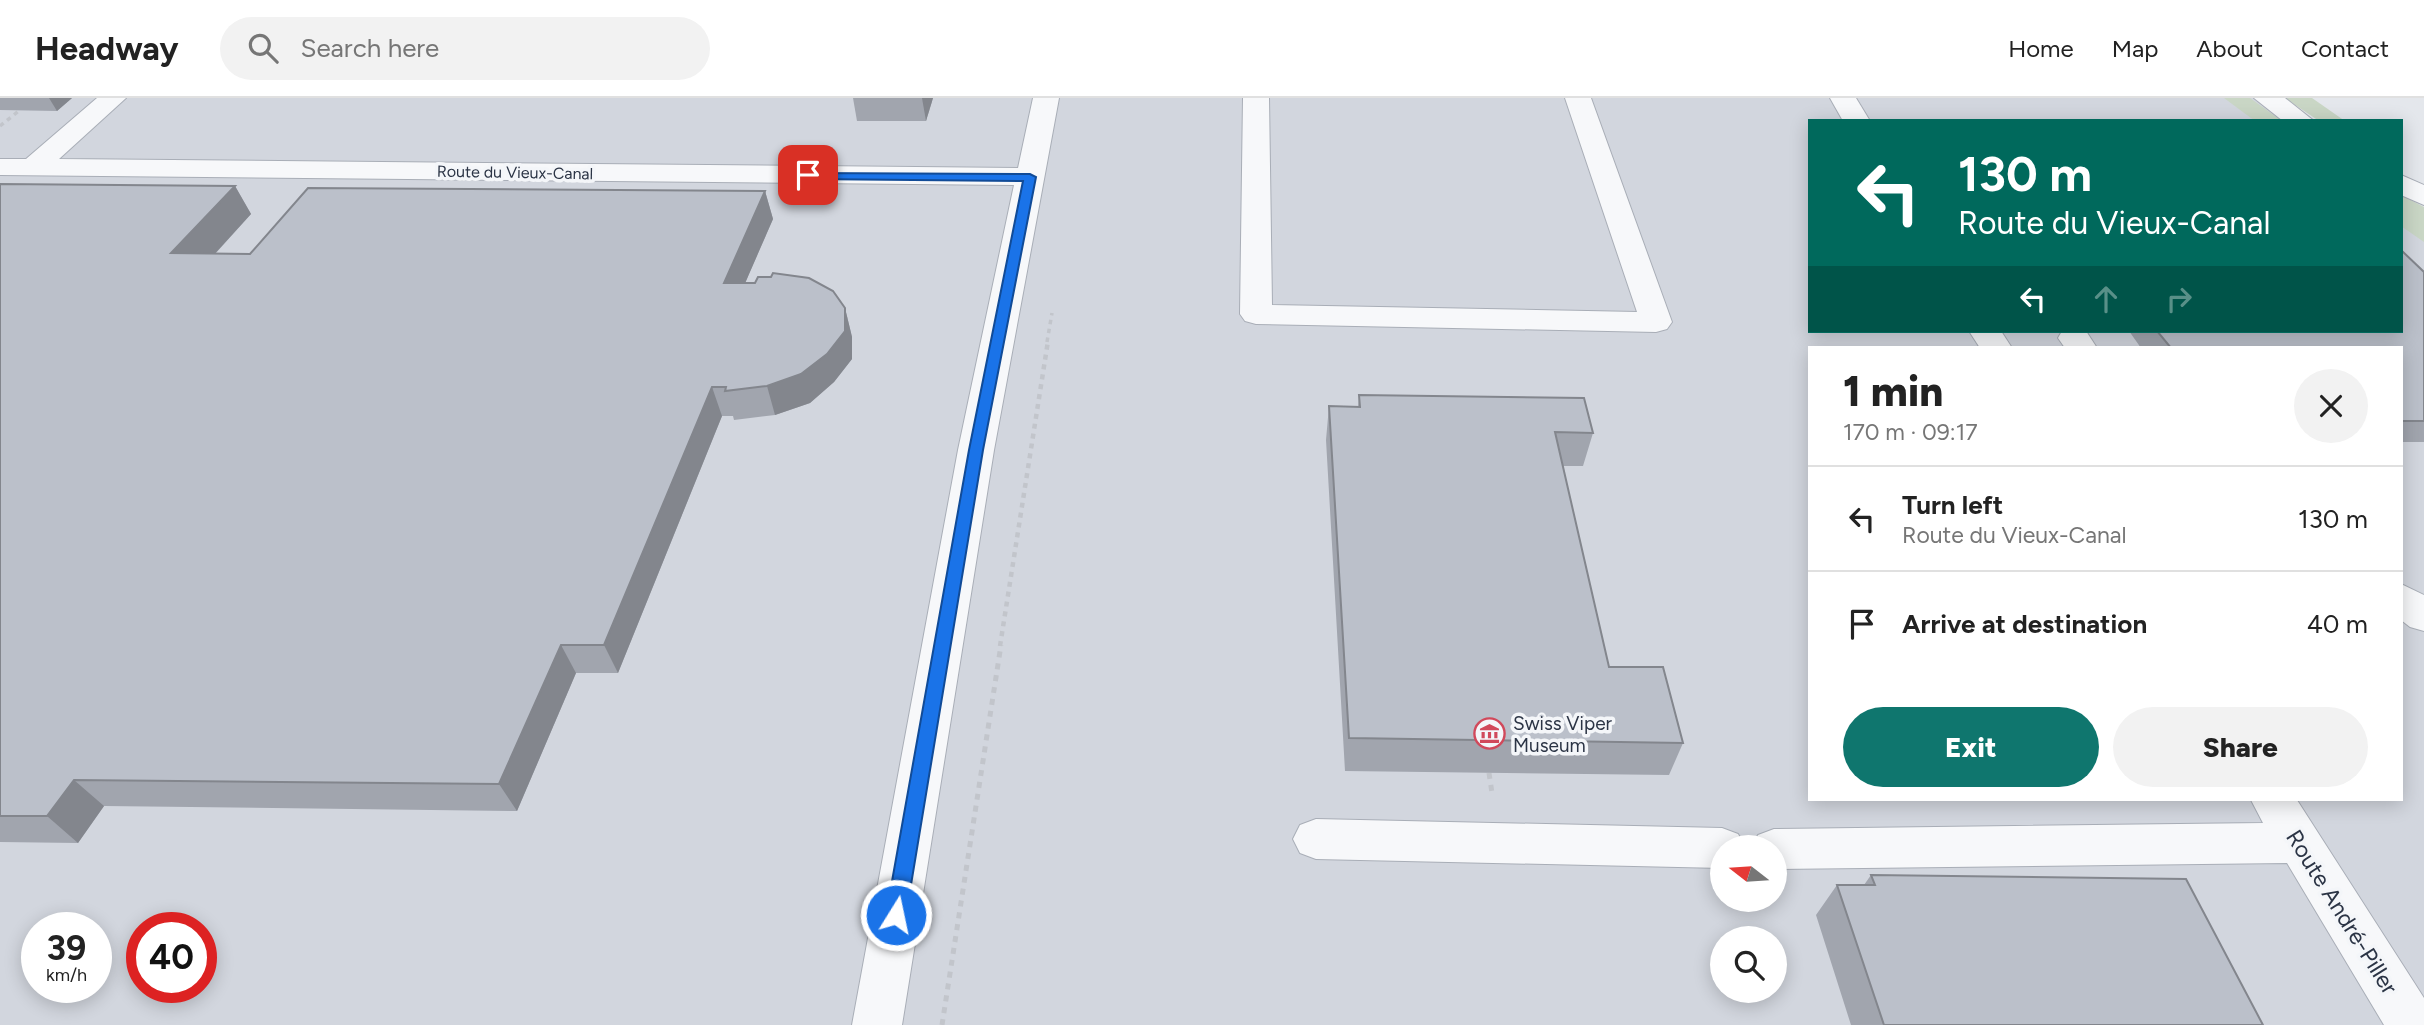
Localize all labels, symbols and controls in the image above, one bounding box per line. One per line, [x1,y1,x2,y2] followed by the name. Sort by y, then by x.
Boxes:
[220,17,710,80] search box
[35,29,178,68] text: Headway
[244,29,282,67] icon: search
[300,32,439,64] text: Search here
[2008,34,2074,63] text: Home
[2112,34,2158,63] text: Map
[2196,34,2263,63] text: About
[2301,34,2389,63] text: Contact
[1958,144,2092,203] text: 130 m
[778,145,838,205] pin
[1843,147,1934,238] icon: left
[789,156,827,194] icon: arrive
[437,162,593,183] street label: Route du Vieux-Canal
[1958,204,2270,242] text: Route du Vieux-Canal
[2014,280,2052,318] icon: left
[2087,280,2125,318] icon: ahead
[2160,280,2198,318] icon: right
[1843,366,1943,417] text: 1 min
[2294,369,2368,443] button: close
[1843,418,1977,446] text: 170 m · 09:17
[1902,489,2003,521] text: Turn left
[1843,500,1881,538] icon: left
[2298,503,2368,535] text: 130 m
[1902,521,2127,549] text: Route du Vieux-Canal
[1843,605,1881,643] icon: arrive
[1902,608,2147,640] text: Arrive at destination
[2307,608,2368,640] text: 40 m
[1843,707,2099,787] button: Exit
[2113,707,2368,787] button: Share
[1513,712,1613,757] place label: Swiss Viper Museum
[1473,717,1507,751] museum icon: Swiss Viper Museum
[2280,825,2404,999] street label: Route André-Piller
[1710,835,1787,912] north arrow
[1710,835,1787,1003] map controls
[859,878,933,952] position arrow
[126,912,217,1003] speed limit sign: 40
[1710,926,1787,1003] button: search
[47,927,86,969] text: 39
[46,964,87,986] text: km/h

